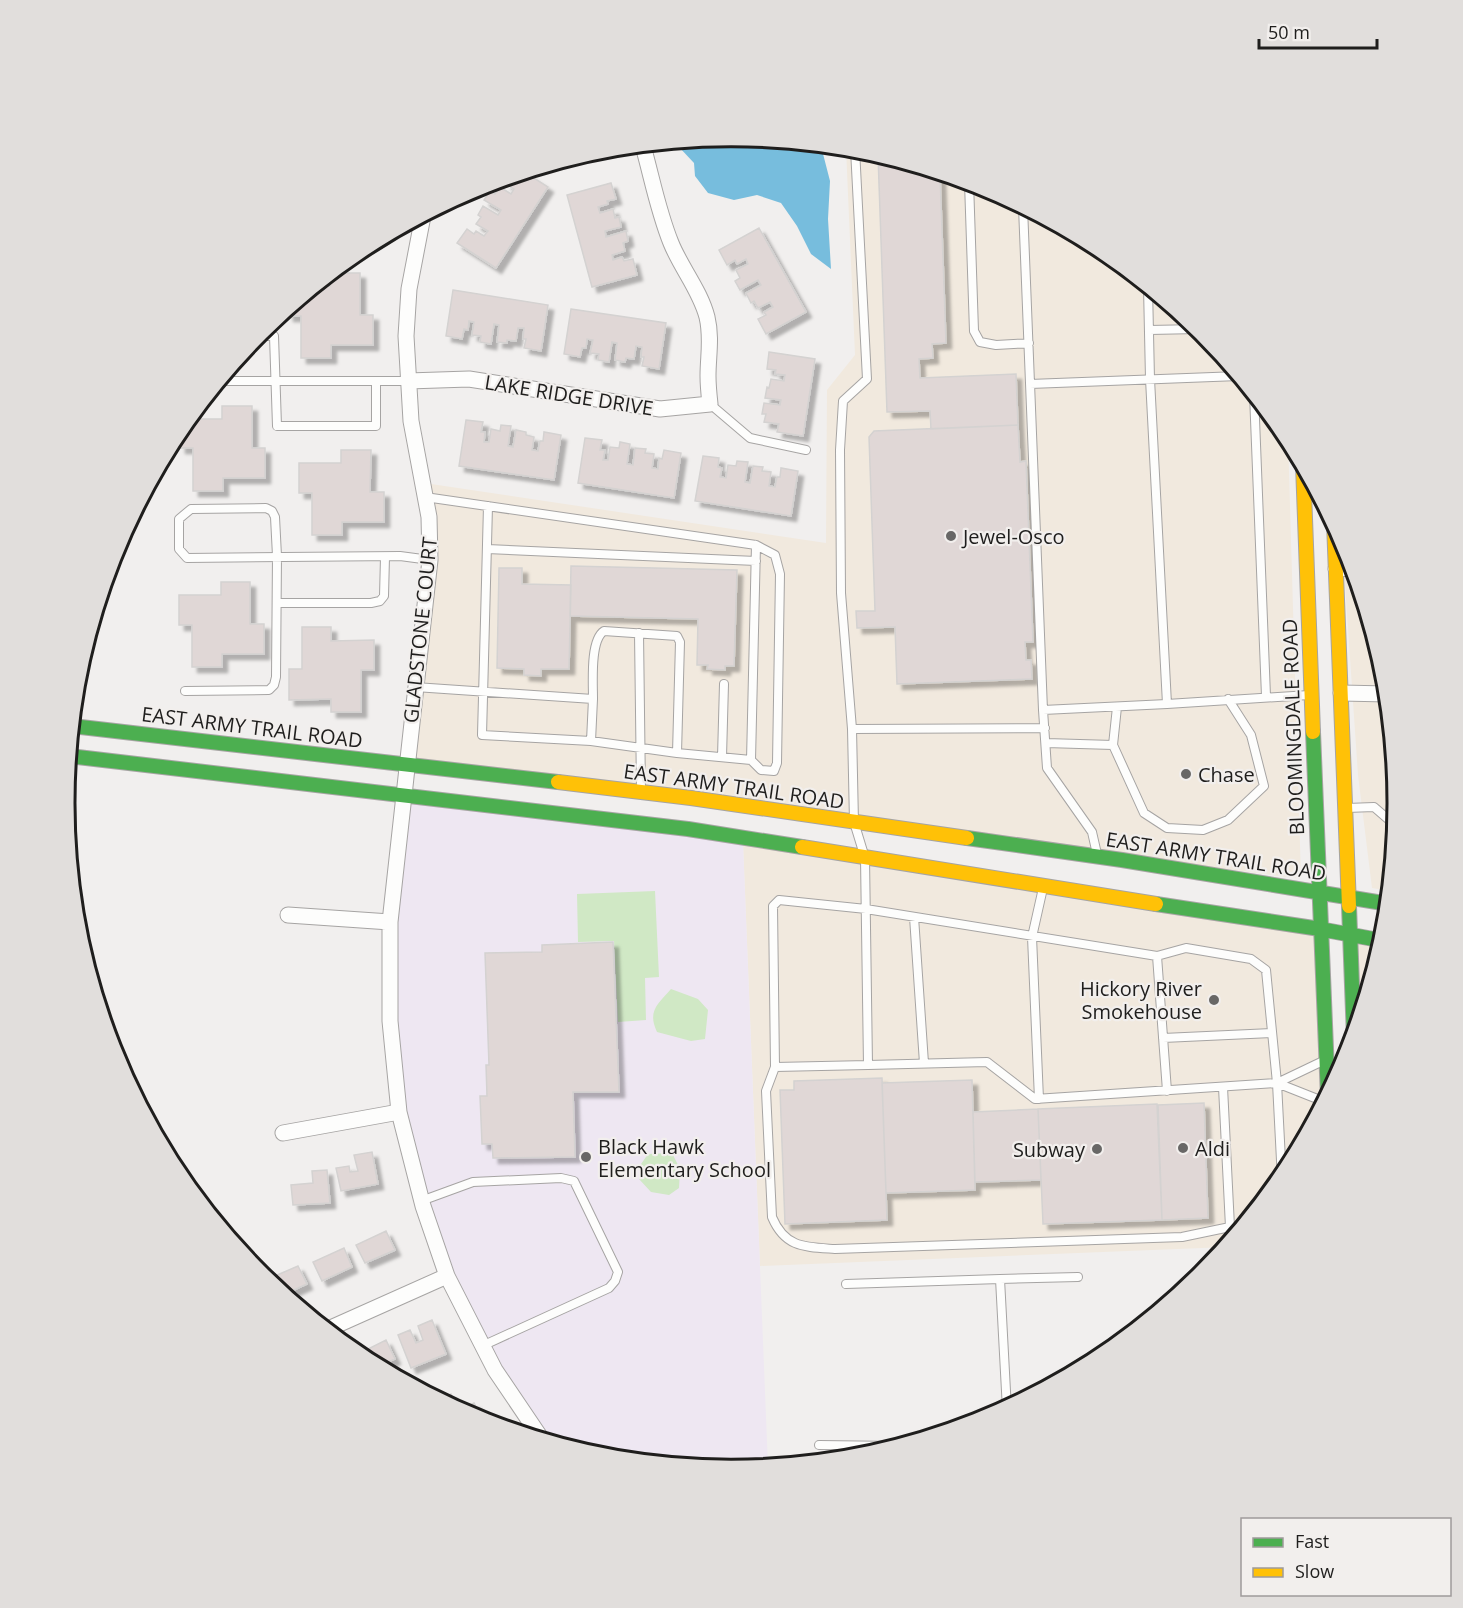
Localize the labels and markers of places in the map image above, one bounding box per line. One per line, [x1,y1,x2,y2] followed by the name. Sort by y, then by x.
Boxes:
[961,523,1065,550] place label: Jewel-Osco
[944,529,958,543] marker: Jewel-Osco
[1198,761,1255,788] place label: Chase
[1179,767,1193,781] marker: Chase
[1080,975,1202,1025] place label: Hickory River Smokehouse
[1207,993,1221,1007] marker: Hickory River Smokehouse
[598,1133,771,1183] place label: Black Hawk Elementary School
[1195,1135,1230,1162] place label: Aldi
[1013,1136,1086,1163] place label: Subway
[1176,1141,1190,1155] marker: Aldi
[1090,1142,1104,1156] marker: Subway
[579,1150,593,1164] marker: Black Hawk Elementary School

